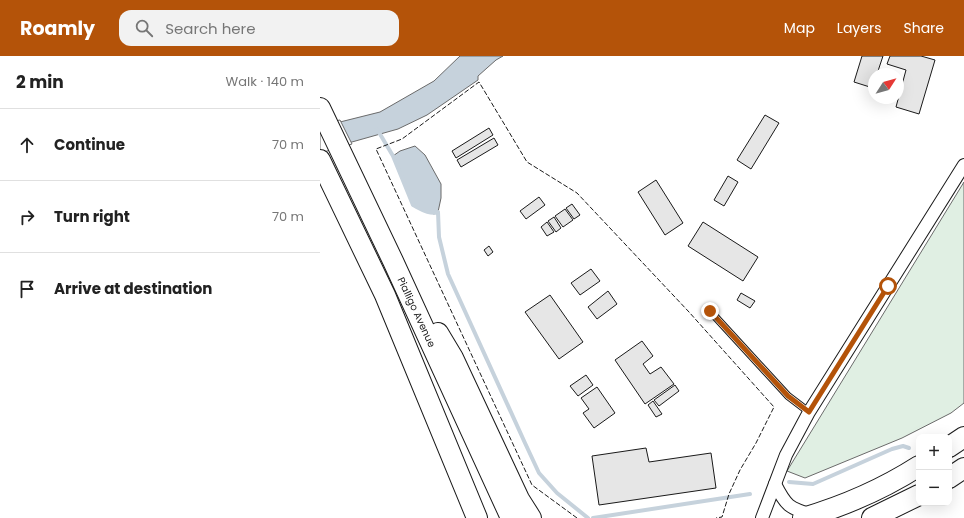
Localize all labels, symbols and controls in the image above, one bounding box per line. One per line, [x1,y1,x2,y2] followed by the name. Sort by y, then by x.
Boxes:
[119,10,399,46] search box
[20,15,95,42] text: Roamly
[133,17,155,39] icon: search
[165,18,256,39] text: Search here
[784,18,815,38] text: Map
[837,18,881,38] text: Layers
[903,18,944,38] text: Share
[868,68,904,104] north arrow
[16,70,64,94] text: 2 min
[226,72,304,91] text: Walk · 140 m
[16,134,38,156] icon: ahead
[54,134,125,155] text: Continue
[272,135,304,154] text: 70 m
[16,206,38,228] icon: right
[54,206,130,227] text: Turn right
[272,207,304,226] text: 70 m
[394,275,439,350] street label: Pialligo Avenue
[879,277,897,295] route start
[16,278,38,300] icon: arrive
[54,278,212,299] text: Arrive at destination
[701,302,719,320] route end
[916,434,952,506] map controls
[916,434,952,470] button: +
[916,470,952,506] button: −

